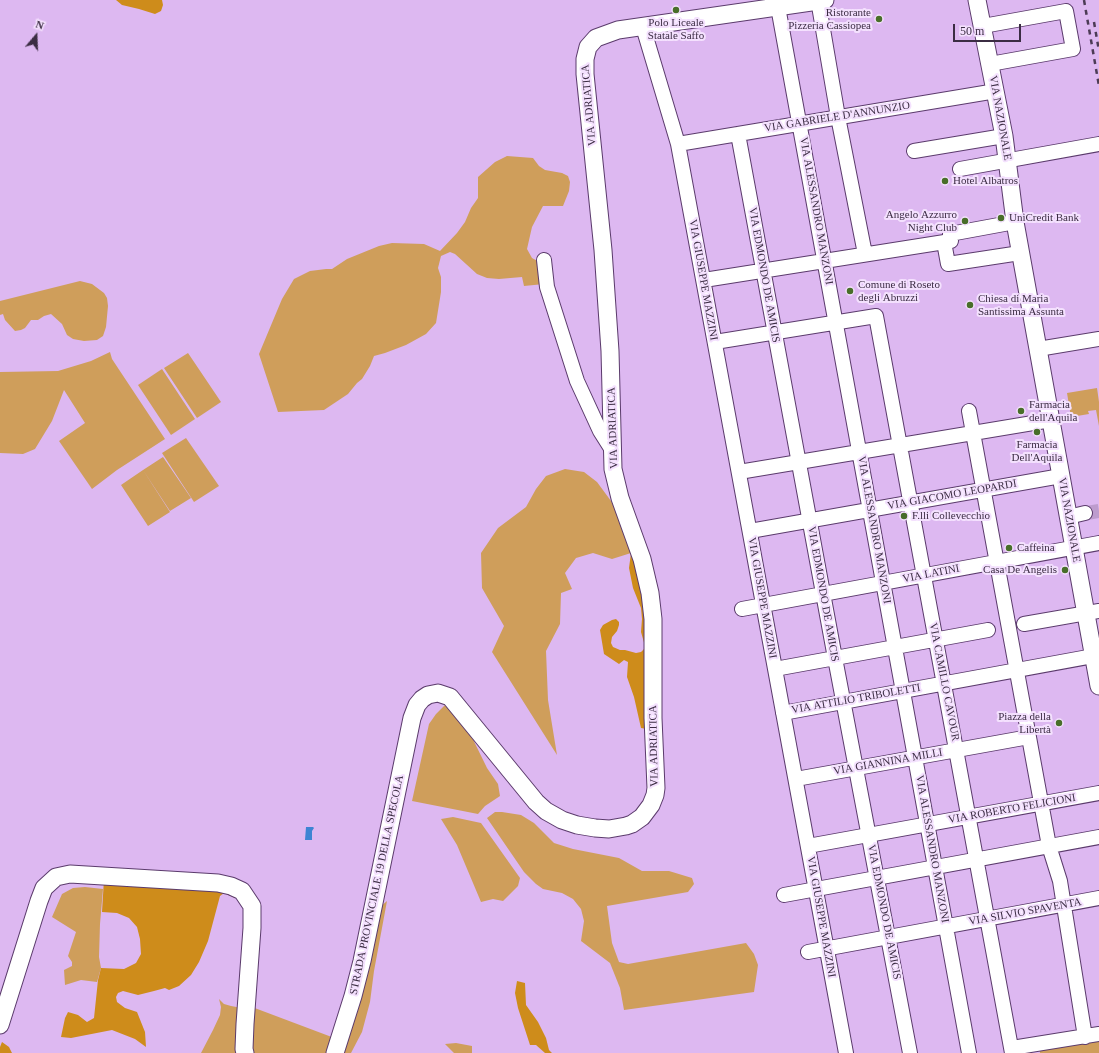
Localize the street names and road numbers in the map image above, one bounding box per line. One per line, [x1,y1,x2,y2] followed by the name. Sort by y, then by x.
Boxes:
[579,64,599,146] street label: VIA ADRIATICA
[986,75,1014,161] street label: VIA NAZIONALE
[763,99,911,135] street label: VIA GABRIELE D'ANNUNZIO
[797,136,835,286] street label: VIA ALESSANDRO MANZONI
[746,206,782,344] street label: VIA EDMONDO DE AMICIS
[686,218,720,342] street label: VIA GIUSEPPE MAZZINI
[605,387,621,469] street label: VIA ADRIATICA
[855,455,893,605] street label: VIA ALESSANDRO MANZONI
[886,477,1018,513] street label: VIA GIACOMO LEOPARDI
[1055,477,1083,563] street label: VIA NAZIONALE
[805,525,841,663] street label: VIA EDMONDO DE AMICIS
[745,536,779,660] street label: VIA GIUSEPPE MAZZINI
[901,562,961,586] street label: VIA LATINI
[926,622,962,742] street label: VIA CAMILLO CAVOUR
[790,681,922,717] street label: VIA ATTILIO TRIBOLETTI
[647,705,661,787] street label: VIA ADRIATICA
[832,746,944,778] street label: VIA GIANNINA MILLI
[347,774,407,996] street label: STRADA PROVINCIALE 19 DELLA SPECOLA
[913,774,951,924] street label: VIA ALESSANDRO MANZONI
[947,791,1077,827] street label: VIA ROBERTO FELICIONI
[864,843,904,981] street label: VIA EDMONDO DE AMICIS
[804,855,838,979] street label: VIA GIUSEPPE MAZZINI
[968,896,1082,928] street label: VIA SILVIO SPAVENTA

